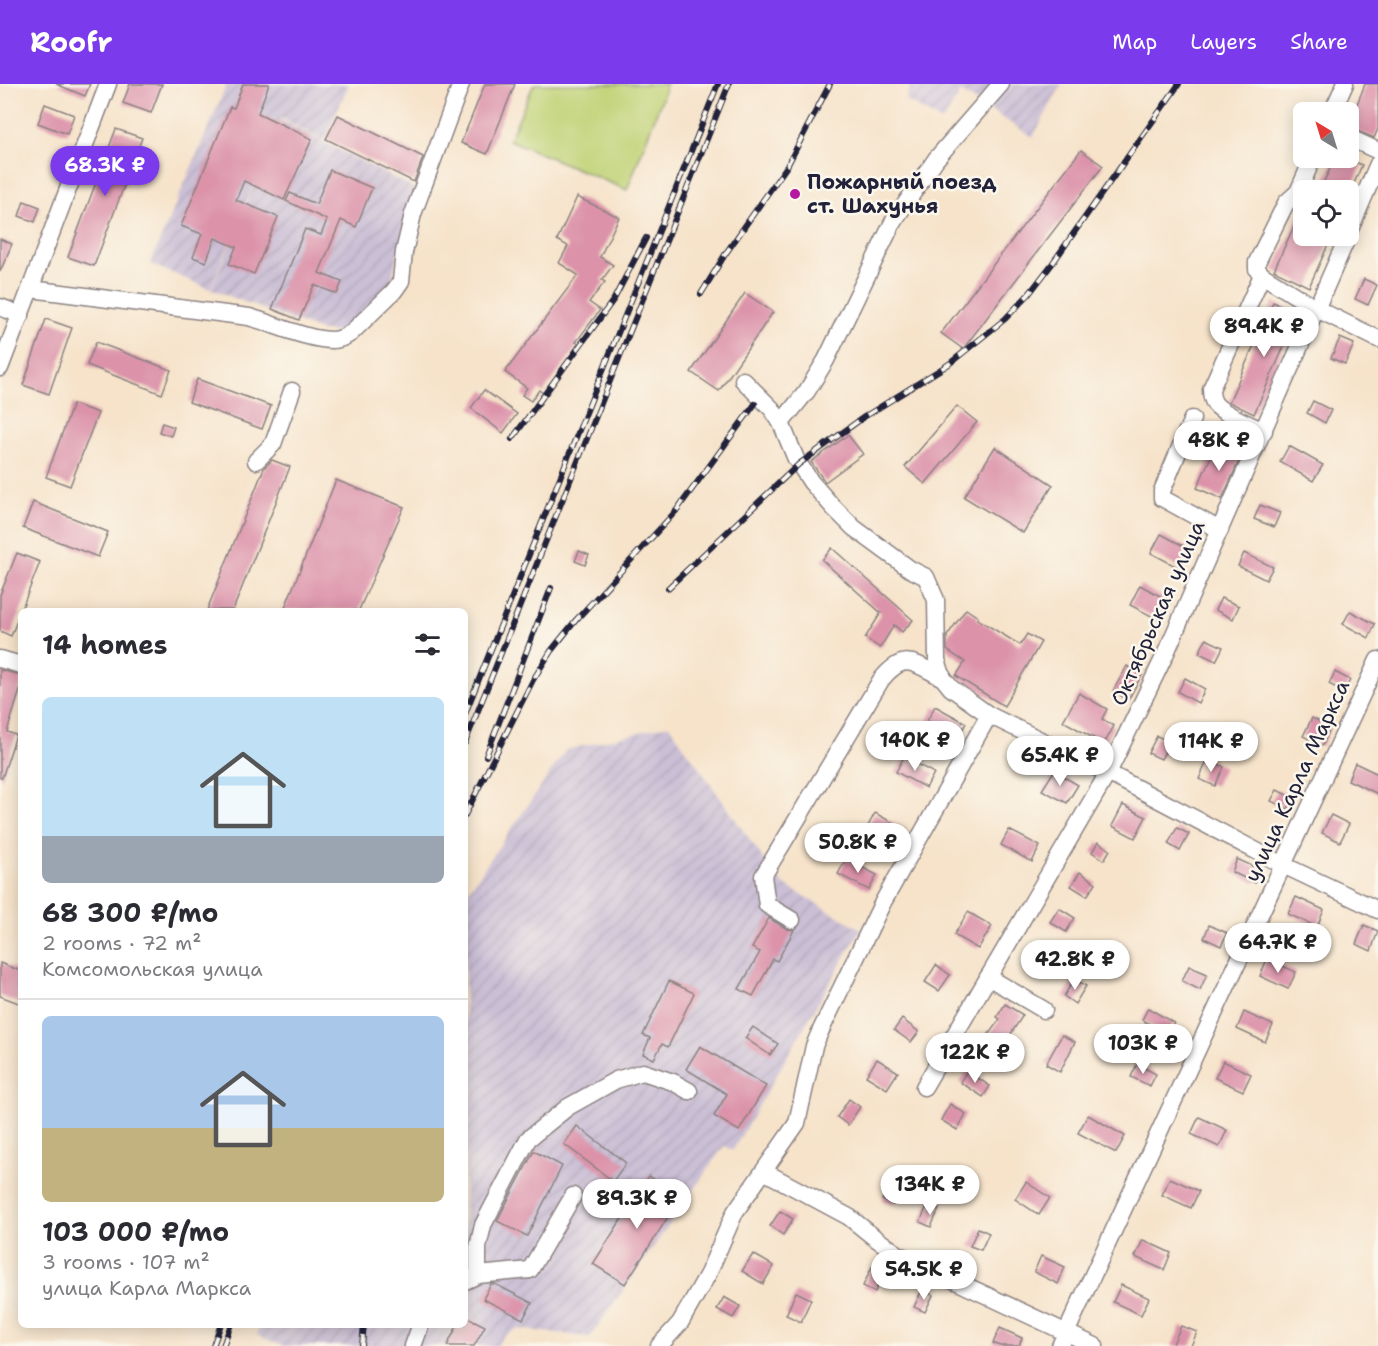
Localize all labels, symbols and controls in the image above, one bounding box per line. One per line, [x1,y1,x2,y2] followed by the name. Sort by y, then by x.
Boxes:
[30,23,112,61] text: Roofr
[1112,28,1157,56] text: Map
[1190,28,1257,56] text: Layers
[1290,28,1348,56] text: Share
[1293,102,1359,168] north arrow
[1293,102,1359,246] map controls
[50,146,160,197] pin: 68.3K ₽
[64,152,146,178] text: 68.3K ₽
[807,168,997,220] place label: Пожарный поезд ст. Шахунья
[1293,180,1359,246] button: locate
[788,187,802,201] marker: Пожарный поезд ст. Шахунья
[1209,307,1319,358] pin: 89.4K ₽
[1224,313,1304,339] text: 89.4K ₽
[1177,421,1261,472] pin: 48K ₽
[1188,427,1250,453] text: 48K ₽
[1105,516,1211,710] street label: Октябрьская улица
[42,627,168,662] text: 14 homes
[411,628,444,661] icon: filters
[1238,676,1356,886] street label: улица Карла Маркса
[866,721,964,772] pin: 140K ₽
[1162,722,1260,773] pin: 114K ₽
[879,727,951,753] text: 140K ₽
[1178,728,1244,754] text: 114K ₽
[189,736,297,844] icon: home
[1005,736,1115,787] pin: 65.4K ₽
[1021,742,1099,768] text: 65.4K ₽
[803,823,913,874] pin: 50.8K ₽
[818,829,898,855] text: 50.8K ₽
[42,895,218,930] text: 68 300 ₽/mo
[1223,923,1333,974] pin: 64.7K ₽
[1239,929,1317,955] text: 64.7K ₽
[42,930,201,956] text: 2 rooms · 72 m²
[1020,940,1130,991] pin: 42.8K ₽
[1035,946,1115,972] text: 42.8K ₽
[42,956,263,982] text: Комсомольская улица
[1094,1024,1192,1075] pin: 103K ₽
[1108,1030,1178,1056] text: 103K ₽
[926,1033,1024,1084] pin: 122K ₽
[940,1039,1010,1065] text: 122K ₽
[189,1055,297,1163] icon: home
[881,1165,979,1216] pin: 134K ₽
[894,1171,966,1197] text: 134K ₽
[582,1179,692,1230] pin: 89.3K ₽
[596,1185,678,1211] text: 89.3K ₽
[42,1214,229,1249] text: 103 000 ₽/mo
[42,1249,210,1275] text: 3 rooms · 107 m²
[869,1250,979,1301] pin: 54.5K ₽
[885,1256,963,1282] text: 54.5K ₽
[42,1275,251,1301] text: улица Карла Маркса

